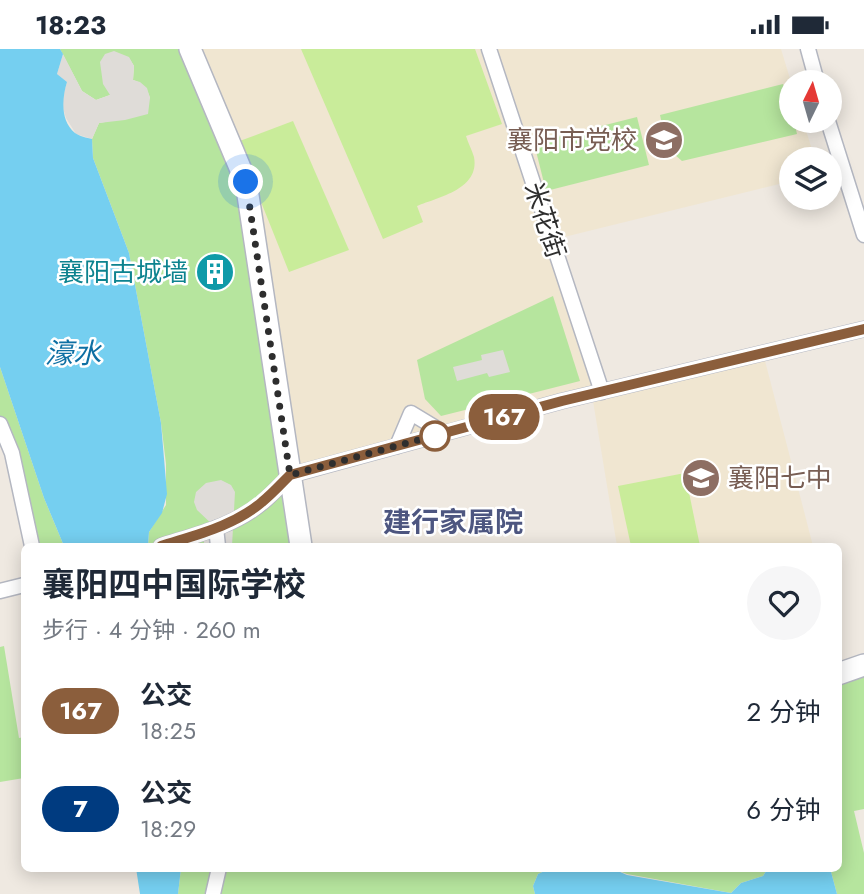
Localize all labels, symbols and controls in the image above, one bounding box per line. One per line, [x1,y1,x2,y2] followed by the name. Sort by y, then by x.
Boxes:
[35,6,106,44] text: 18:23
[779,70,842,133] north arrow
[779,70,842,210] map controls
[643,119,685,161] school or university icon: 襄阳市党校
[507,121,637,159] place label: 襄阳市党校
[779,147,842,210] button: layers
[228,164,263,199] your location
[515,177,575,263] street label: 米花街
[194,251,236,293] building icon: 襄阳古城墙
[58,253,188,291] place label: 襄阳古城墙
[45,333,103,374] water label: 濠水
[464,394,544,440] line badge: 167
[483,399,525,434] text: 167
[420,421,450,451] unlabelled marker
[680,457,722,499] school or university icon: 襄阳七中
[728,459,832,497] place label: 襄阳七中
[383,502,523,543] district label: 建行家属院
[42,561,306,608] text: 襄阳四中国际学校
[747,566,821,640] button: heart
[42,613,261,647] text: 步行 · 4 分钟 · 260 m
[140,676,192,714] text: 公交
[59,693,102,728] text: 167
[746,693,821,731] text: 2 分钟
[140,714,196,748] text: 18:25
[140,774,192,812] text: 公交
[73,791,88,826] text: 7
[746,791,821,829] text: 6 分钟
[140,812,196,846] text: 18:29

